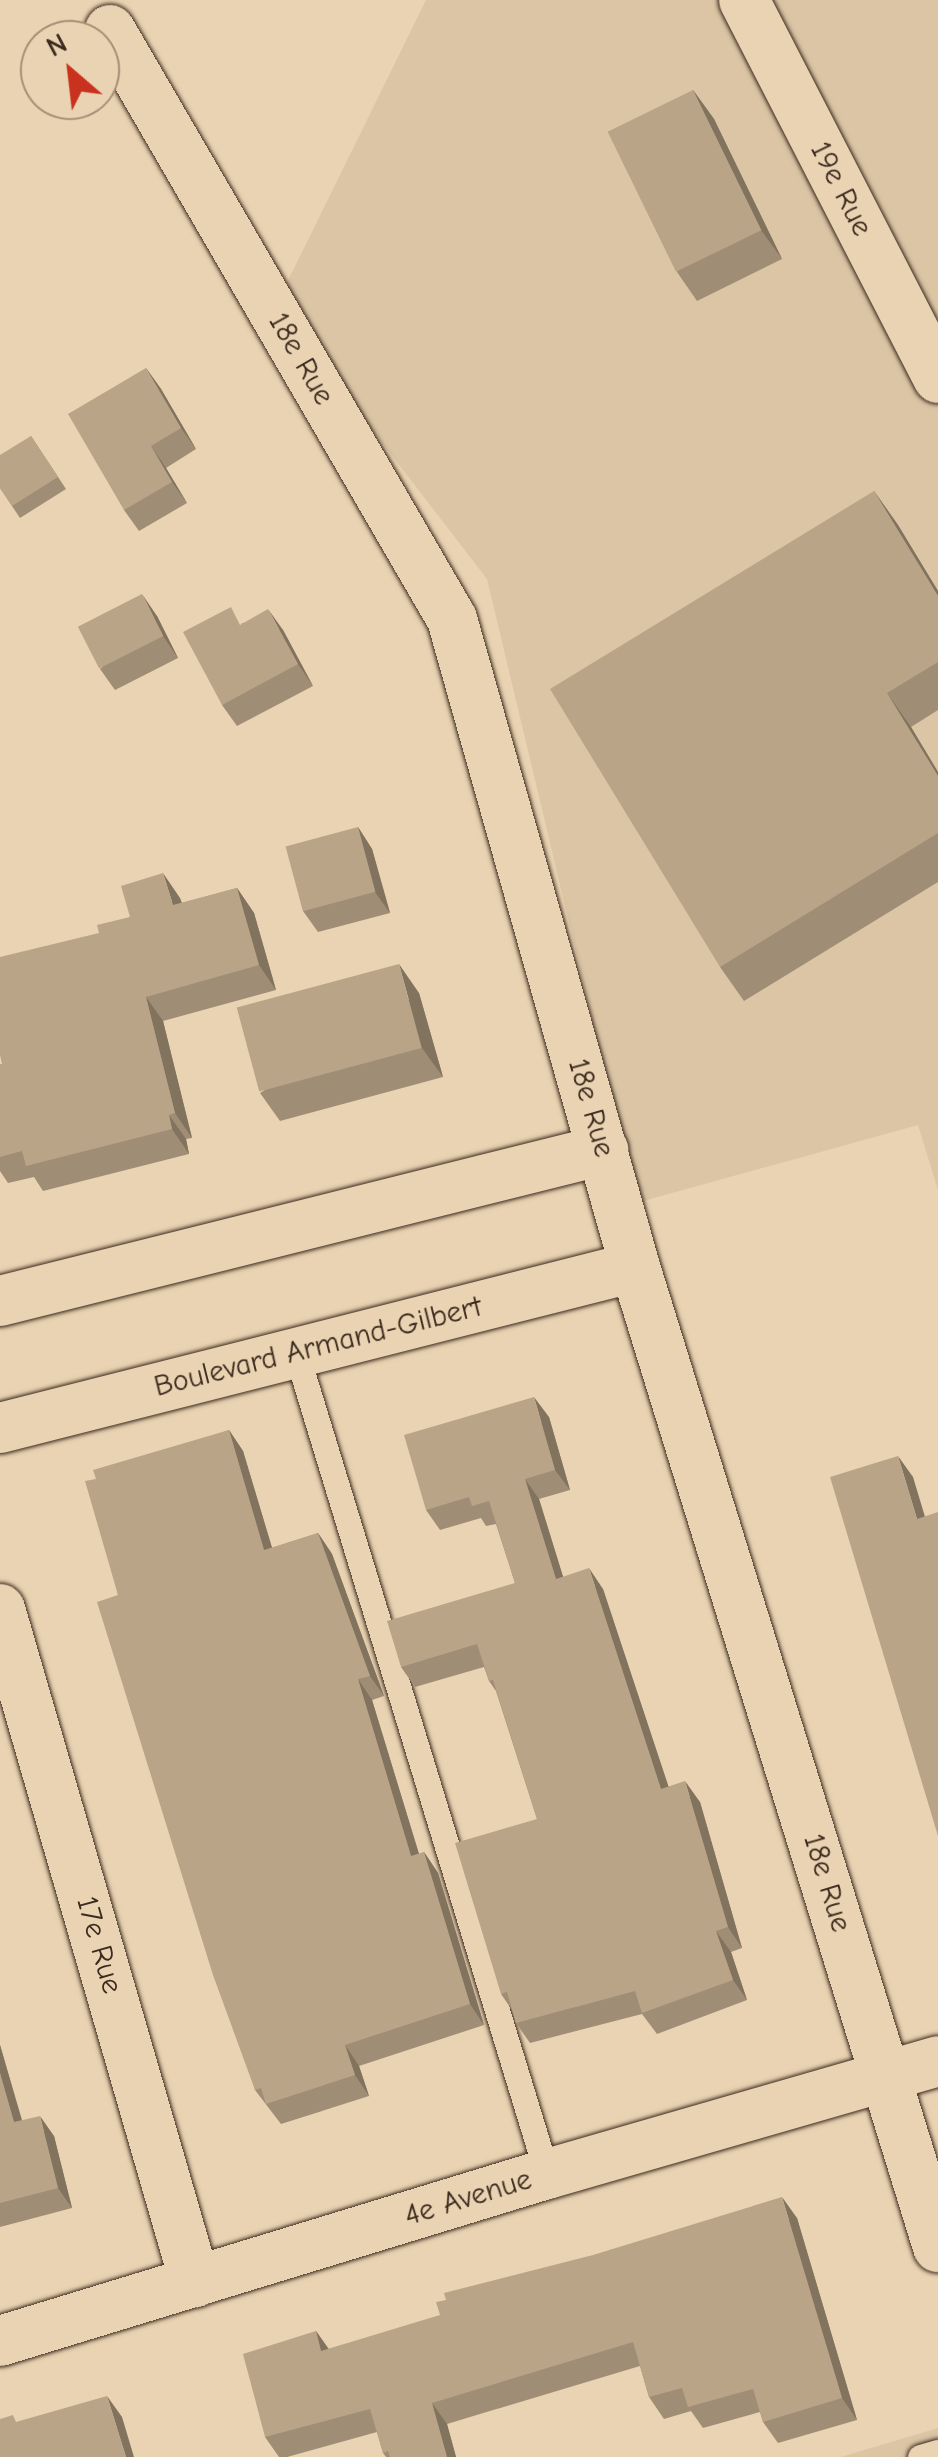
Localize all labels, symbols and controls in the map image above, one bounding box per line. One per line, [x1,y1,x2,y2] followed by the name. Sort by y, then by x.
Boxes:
[20,20,120,120] north arrow
[41,27,72,64] text: N
[802,136,880,242] street label: 19e Rue
[260,306,342,412] street label: 18e Rue
[560,1055,622,1161] street label: 18e Rue
[150,1289,486,1405] street label: Boulevard Armand-Gilbert
[795,1830,859,1936] street label: 18e Rue
[68,1892,130,1998] street label: 17e Rue
[400,2162,536,2234] street label: 4e Avenue

